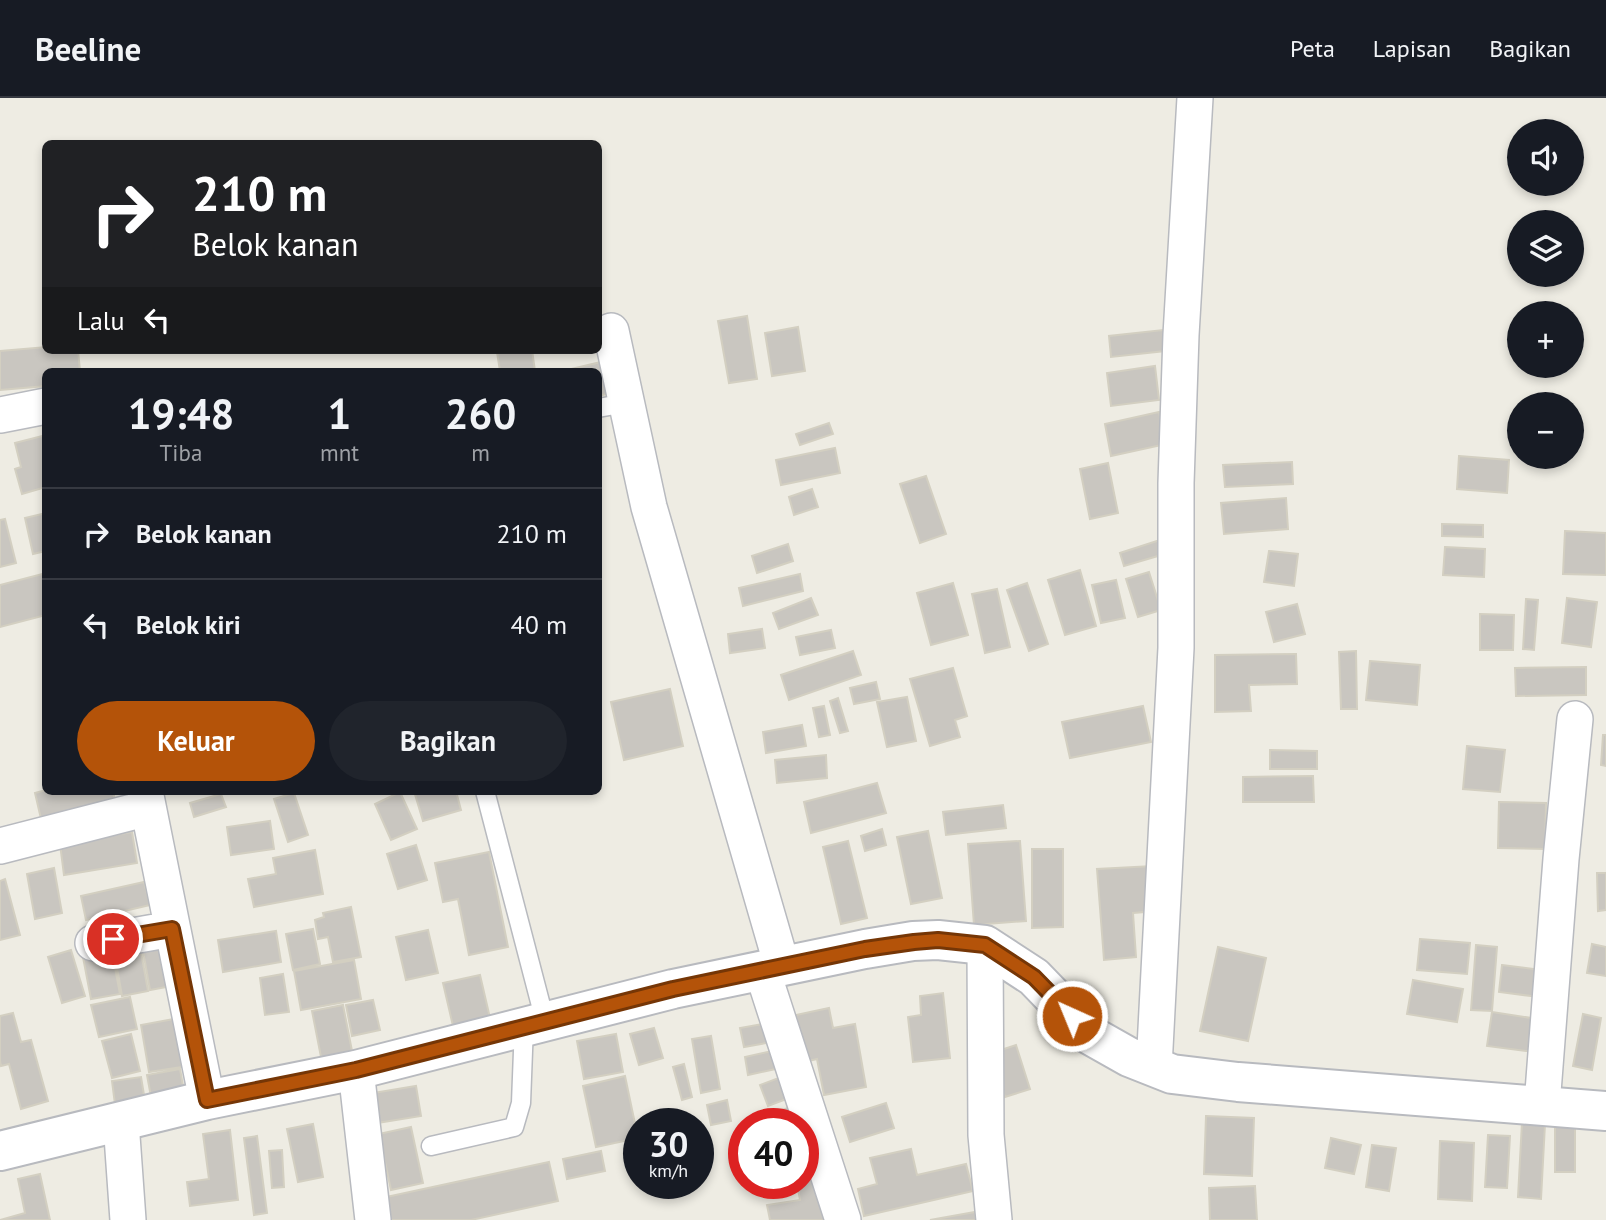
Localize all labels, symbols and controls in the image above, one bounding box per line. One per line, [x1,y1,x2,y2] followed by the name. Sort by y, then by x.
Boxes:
[35,27,141,70] text: Beeline
[1290,33,1335,64] text: Peta
[1373,33,1451,64] text: Lapisan
[1489,33,1571,64] text: Bagikan
[1507,119,1584,469] map controls
[1507,119,1584,196] button: sound
[192,161,327,225] text: 210 m
[77,168,168,259] icon: right
[1507,210,1584,287] button: layers
[192,223,358,265] text: Belok kanan
[138,301,176,339] icon: left
[1507,301,1584,378] button: +
[77,304,124,337] text: Lalu
[128,386,234,441] text: 19:48
[328,386,351,441] text: 1
[445,386,516,441] text: 260
[1507,392,1584,469] button: −
[160,438,202,467] text: Tiba
[320,438,359,467] text: mnt
[471,438,490,467] text: m
[77,515,115,553] icon: right
[136,517,272,550] text: Belok kanan
[496,517,567,550] text: 210 m
[77,606,115,644] icon: left
[136,608,241,641] text: Belok kiri
[511,608,567,641] text: 40 m
[77,701,315,781] button: Keluar
[329,701,567,781] button: Bagikan
[83,909,143,969] pin
[94,920,132,958] icon: arrive
[1035,979,1109,1053] position arrow
[728,1108,819,1199] speed limit sign: 40
[649,1121,688,1167] text: 30
[649,1159,688,1182] text: km/h

